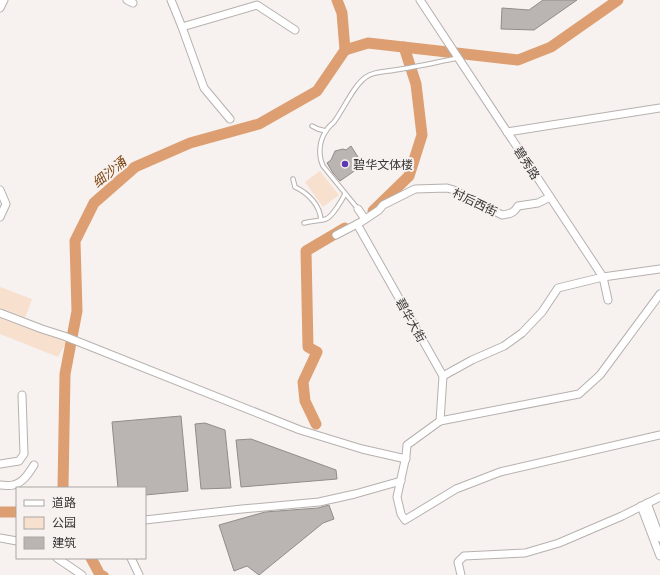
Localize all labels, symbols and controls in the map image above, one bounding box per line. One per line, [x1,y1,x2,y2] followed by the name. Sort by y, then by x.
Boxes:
[511,144,543,182] street label: 碧秀路
[89,152,131,191] water label: 细沙涌
[353,157,413,172] place label: 碧华文体楼
[340,159,350,169] marker: 碧华文体楼
[450,185,500,219] street label: 村后西街
[393,295,429,345] street label: 碧华大街
[16,487,146,559] legend
[52,495,76,510] text: 道路
[52,515,76,530] text: 公园
[52,535,76,550] text: 建筑

